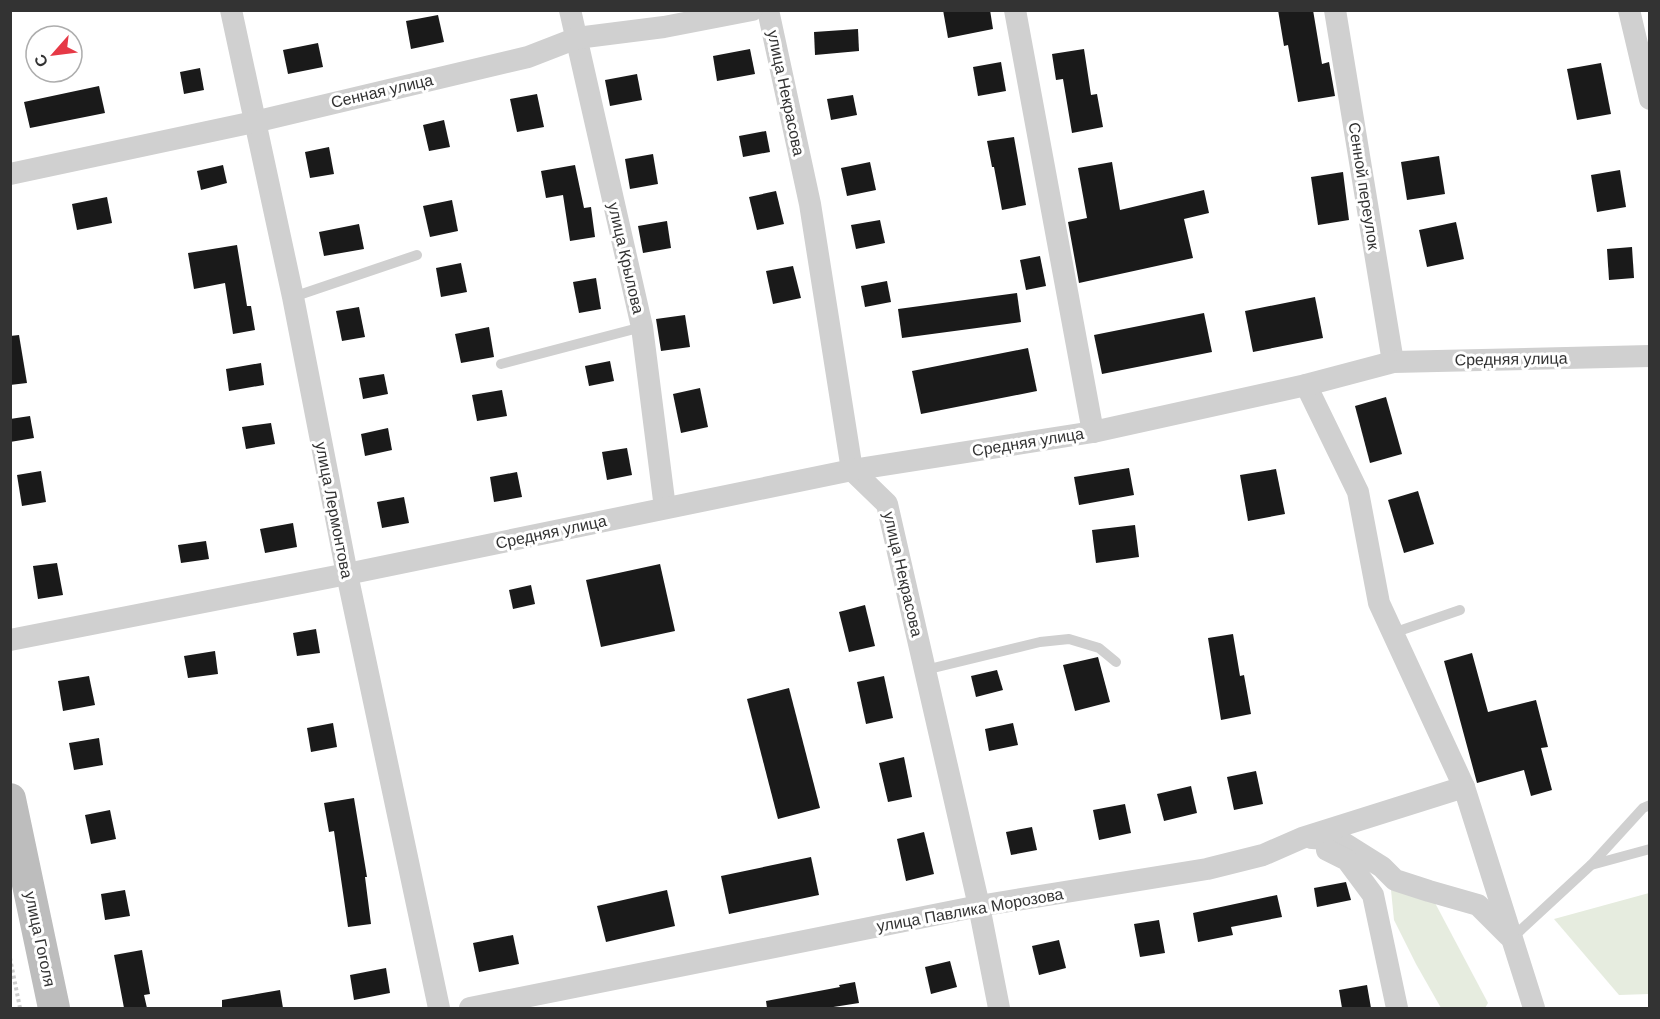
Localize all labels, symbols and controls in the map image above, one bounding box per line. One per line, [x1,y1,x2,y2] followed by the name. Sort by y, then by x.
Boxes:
[24,24,84,84] north arrow
[764,29,808,157] street label: улица Некрасова
[31,51,51,70] text: С
[329,71,435,111] street label: Сенная улица
[1346,121,1383,252] street label: Сенной переулок
[605,201,647,315] street label: улица Крылова
[1454,350,1568,368] street label: Средняя улица
[971,425,1085,459] street label: Средняя улица
[312,440,356,580] street label: улица Лермонтова
[880,510,926,638] street label: улица Некрасова
[494,512,608,552] street label: Средняя улица
[875,885,1065,935] street label: улица Павлика Морозова
[22,890,58,988] street label: улица Гоголя

